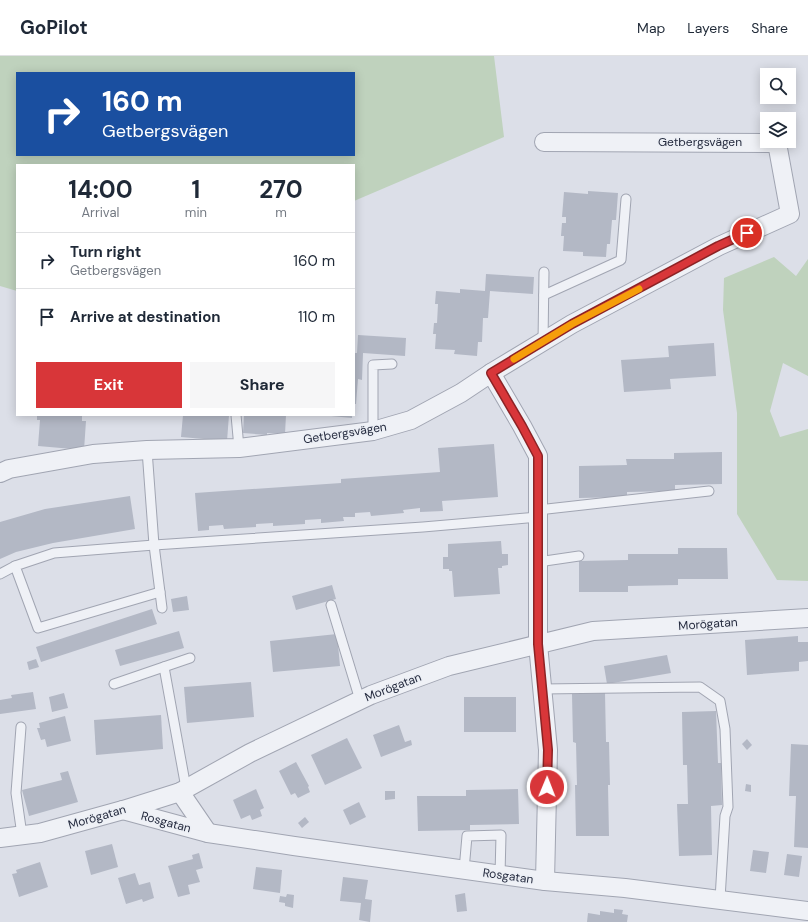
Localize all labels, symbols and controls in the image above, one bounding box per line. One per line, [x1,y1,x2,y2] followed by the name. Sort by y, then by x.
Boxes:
[20,15,88,40] text: GoPilot
[637,19,665,37] text: Map
[687,19,729,37] text: Layers
[751,19,788,37] text: Share
[760,68,796,148] map controls
[760,68,796,104] button: search
[102,83,183,120] text: 160 m
[36,88,88,140] icon: right
[760,112,796,148] button: layers
[102,119,228,143] text: Getbergsvägen
[658,134,742,150] street label: Getbergsvägen
[68,174,133,205] text: 14:00
[192,174,200,205] text: 1
[259,174,303,205] text: 270
[81,204,119,221] text: Arrival
[185,204,207,221] text: min
[275,204,287,221] text: m
[730,216,764,250] pin
[736,222,758,244] icon: arrive
[70,242,141,262] text: Turn right
[36,250,58,272] icon: right
[293,251,335,271] text: 160 m
[70,262,161,279] text: Getbergsvägen
[36,306,58,328] icon: arrive
[70,307,221,327] text: Arrive at destination
[298,307,335,327] text: 110 m
[36,362,182,408] button: Exit
[190,362,335,408] button: Share
[302,419,388,447] street label: Getbergsvägen
[678,614,738,634] street label: Morögatan
[362,669,424,705] street label: Morögatan
[526,766,568,808] position arrow
[66,801,128,833] street label: Morögatan
[139,808,193,836] street label: Rosgatan
[482,865,535,887] street label: Rosgatan

